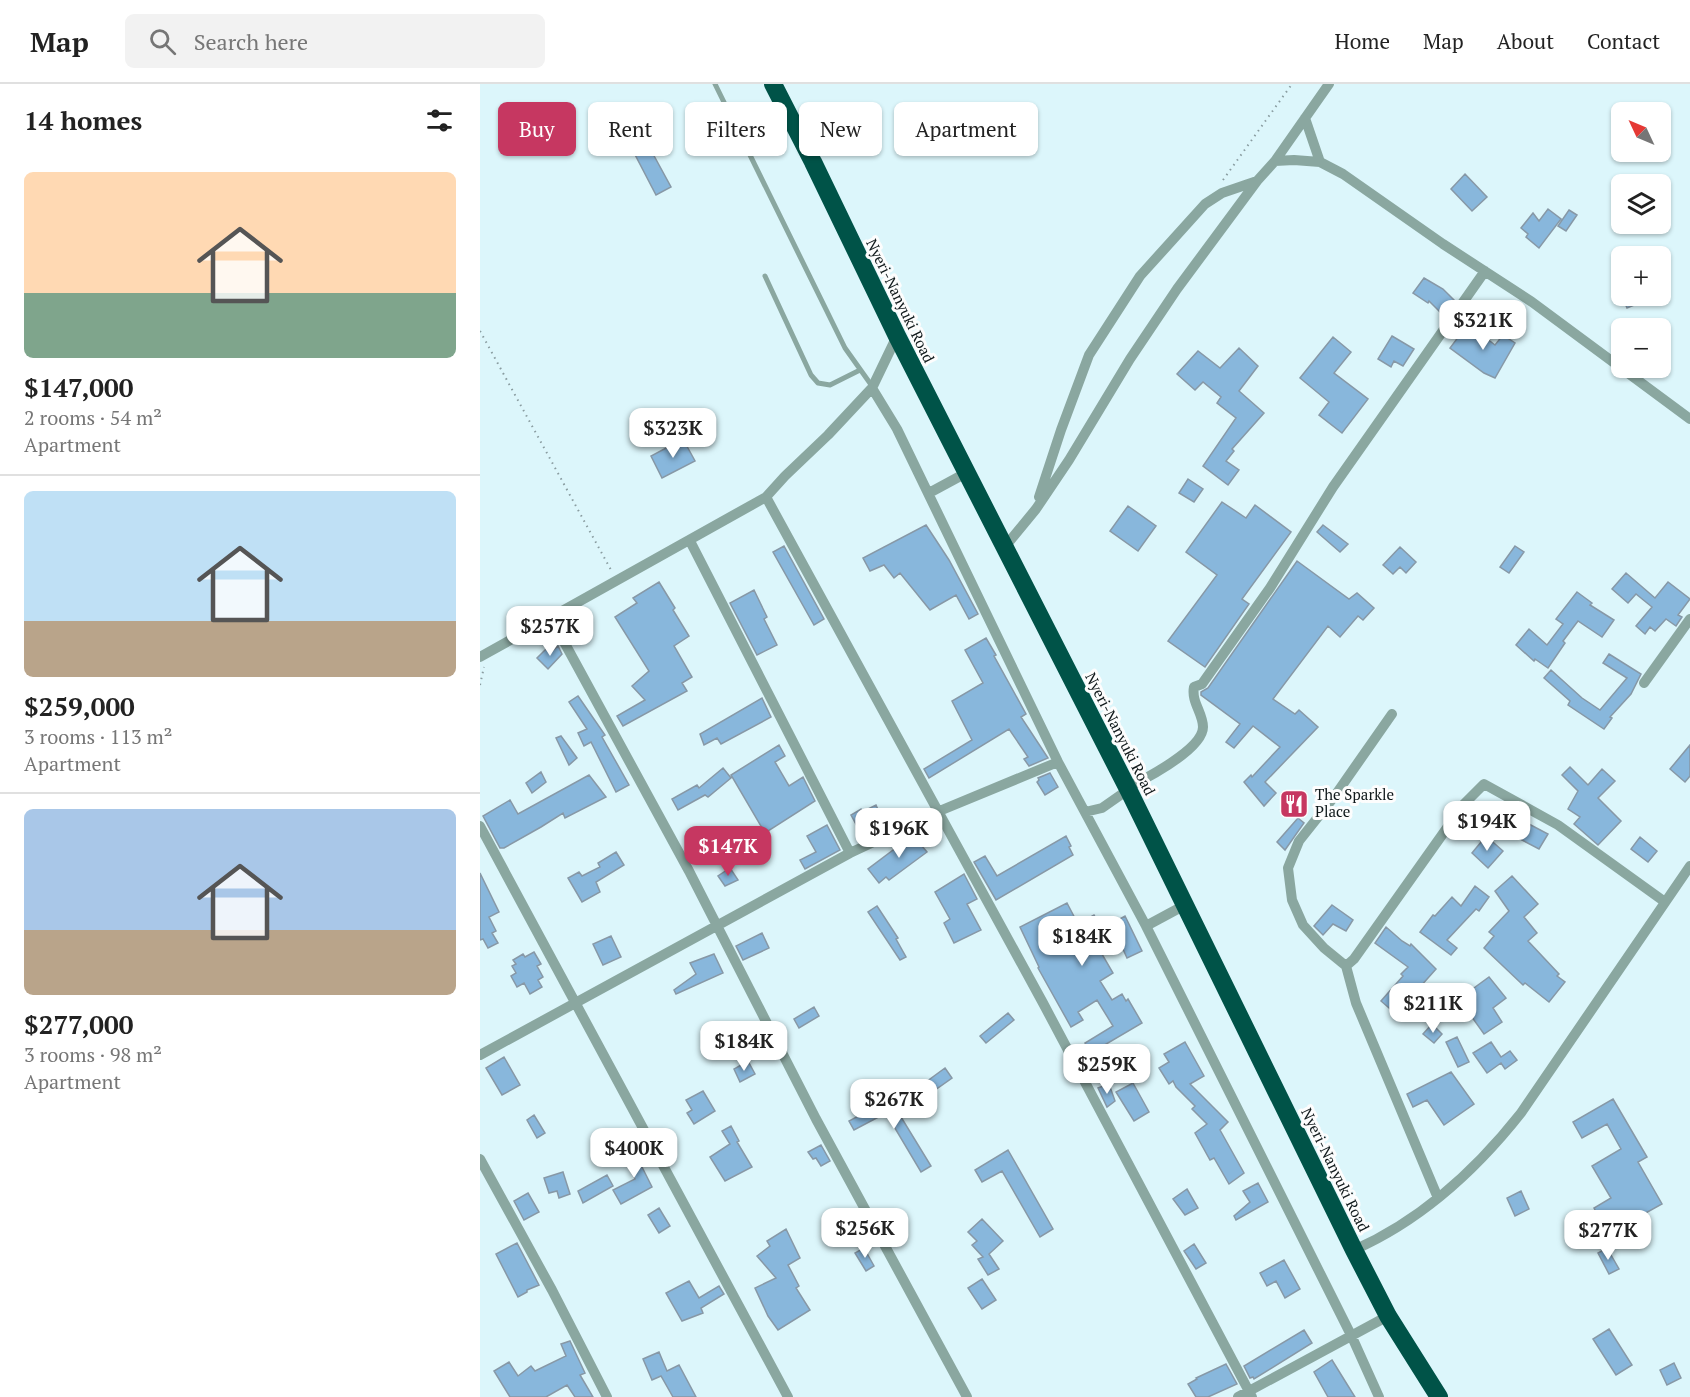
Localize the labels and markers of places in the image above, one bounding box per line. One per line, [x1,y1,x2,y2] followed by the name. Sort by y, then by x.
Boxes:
[1441,300,1525,351] pin: $321K
[631,408,715,459] pin: $323K
[508,606,592,657] pin: $257K
[1315,784,1394,821] place label: The Sparkle Place
[1278,788,1310,820] restaurant icon: The Sparkle Place
[1445,801,1529,852] pin: $194K
[857,808,941,859] pin: $196K
[686,826,770,877] pin: $147K
[1040,916,1124,967] pin: $184K
[1391,983,1475,1034] pin: $211K
[702,1021,786,1072] pin: $184K
[1065,1044,1149,1095] pin: $259K
[852,1079,936,1130] pin: $267K
[592,1128,676,1179] pin: $400K
[823,1208,907,1259] pin: $256K
[1566,1210,1650,1261] pin: $277K

